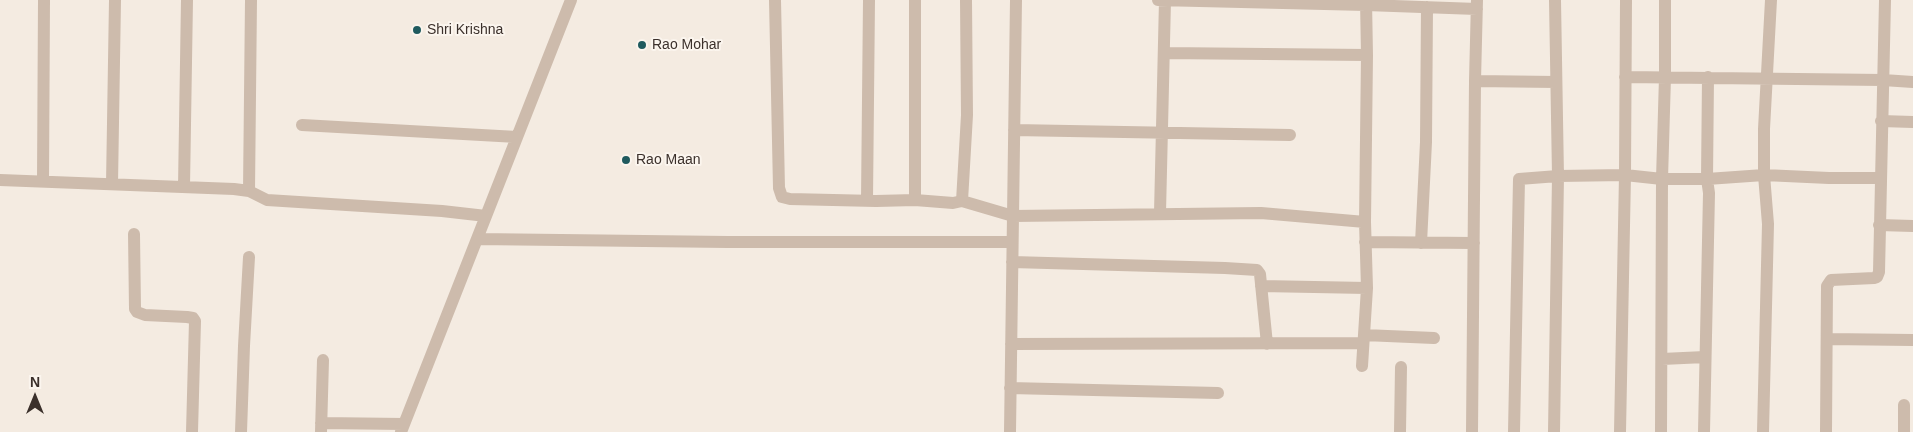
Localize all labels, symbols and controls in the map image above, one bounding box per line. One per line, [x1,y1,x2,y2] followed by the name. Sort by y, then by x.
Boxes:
[427,22,503,38] place label: Shri Krishna
[411,24,423,36] marker: Shri Krishna
[652,37,721,53] place label: Rao Mohar
[636,39,648,51] marker: Rao Mohar
[636,152,701,168] place label: Rao Maan
[620,154,632,166] marker: Rao Maan
[10,372,60,422] north arrow
[30,374,40,390] text: N

